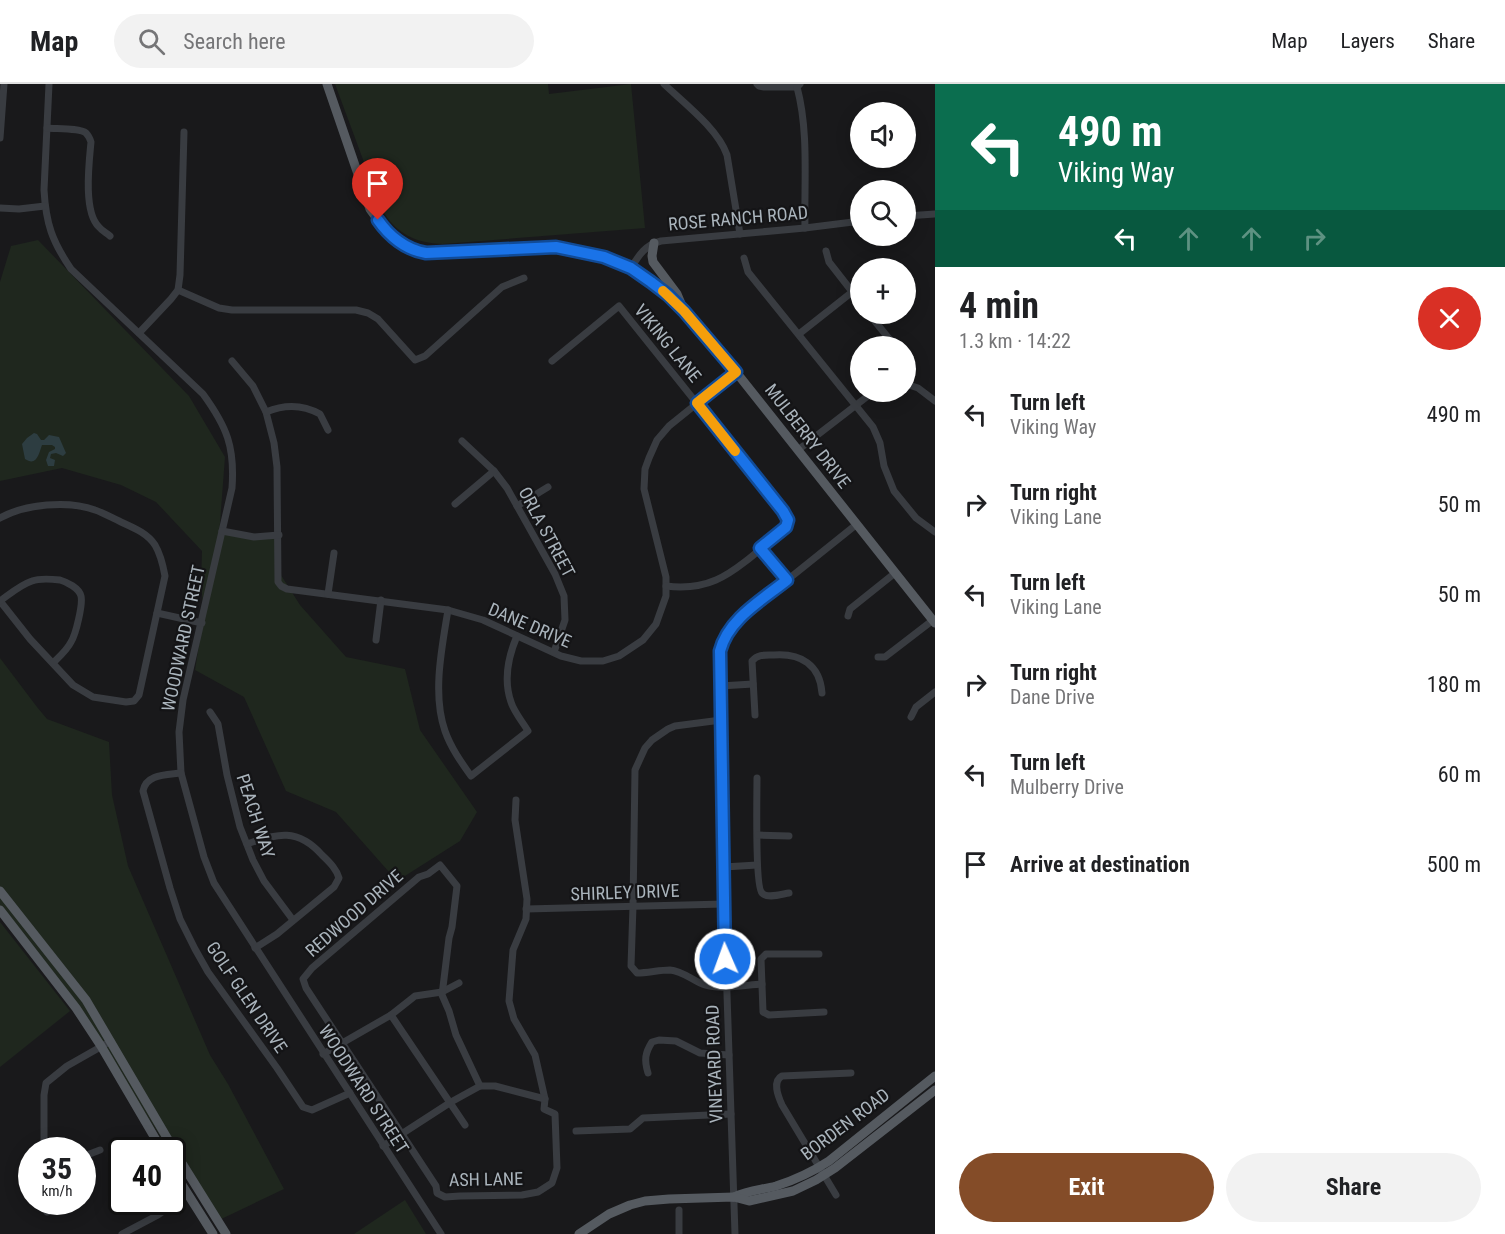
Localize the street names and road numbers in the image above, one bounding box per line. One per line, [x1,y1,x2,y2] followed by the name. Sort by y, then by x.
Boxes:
[667,201,809,235] street label: ROSE RANCH ROAD
[630,300,706,386] street label: VIKING LANE
[761,380,855,492] street label: MULBERRY DRIVE
[514,483,580,581] street label: ORLA STREET
[157,563,209,713] street label: WOODWARD STREET
[485,598,575,652] street label: DANE DRIVE
[233,771,280,861] street label: PEACH WAY
[301,865,407,961] street label: REDWOOD DRIVE
[570,880,680,904] street label: SHIRLEY DRIVE
[202,937,292,1057] street label: GOLF GLEN DRIVE
[701,1004,727,1124] street label: VINEYARD ROAD
[315,1021,413,1157] street label: WOODWARD STREET
[797,1084,893,1164] street label: BORDEN ROAD
[449,1168,523,1190] street label: ASH LANE

